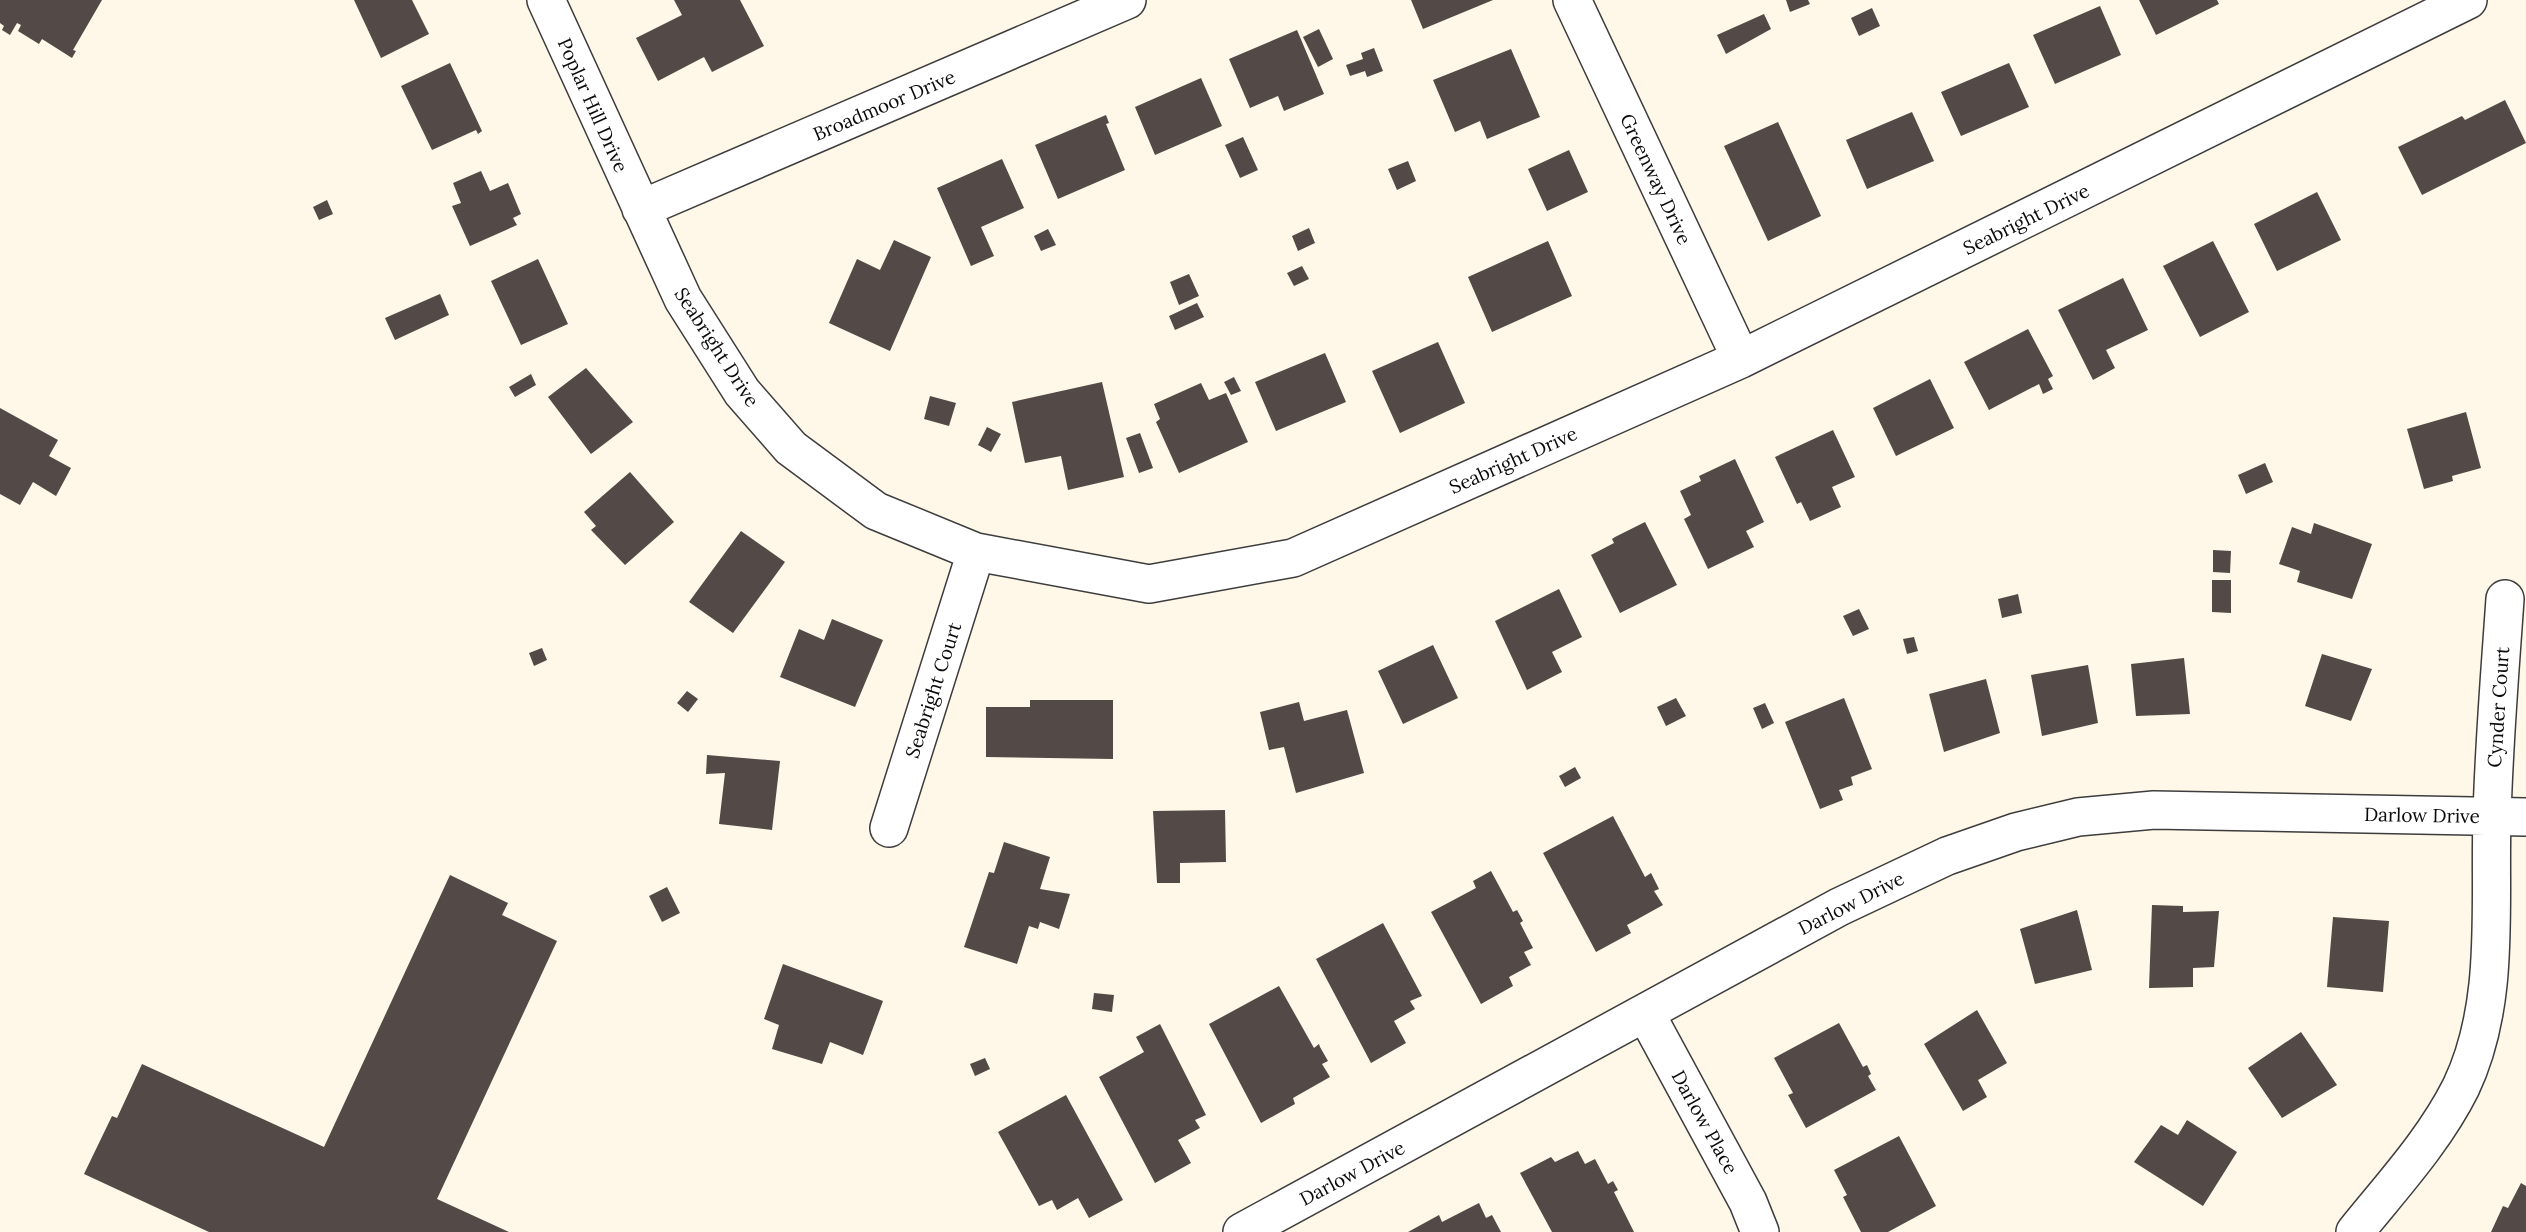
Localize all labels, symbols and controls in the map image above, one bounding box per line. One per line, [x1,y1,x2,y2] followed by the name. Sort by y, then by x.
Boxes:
[553,34,633,176] street label: Poplar Hill Drive
[809,64,959,146] street label: Broadmoor Drive
[1615,110,1697,248] street label: Greenway Drive
[1959,178,2093,260] street label: Seabright Drive
[669,283,765,411] street label: Seabright Drive
[1445,421,1581,499] street label: Seabright Drive
[900,618,966,761] street label: Seabright Court
[2482,645,2514,768] street label: Cynder Court
[2364,802,2480,828] street label: Darlow Drive
[1794,866,1908,940] street label: Darlow Drive
[1667,1066,1743,1178] street label: Darlow Place
[1295,1135,1409,1211] street label: Darlow Drive

